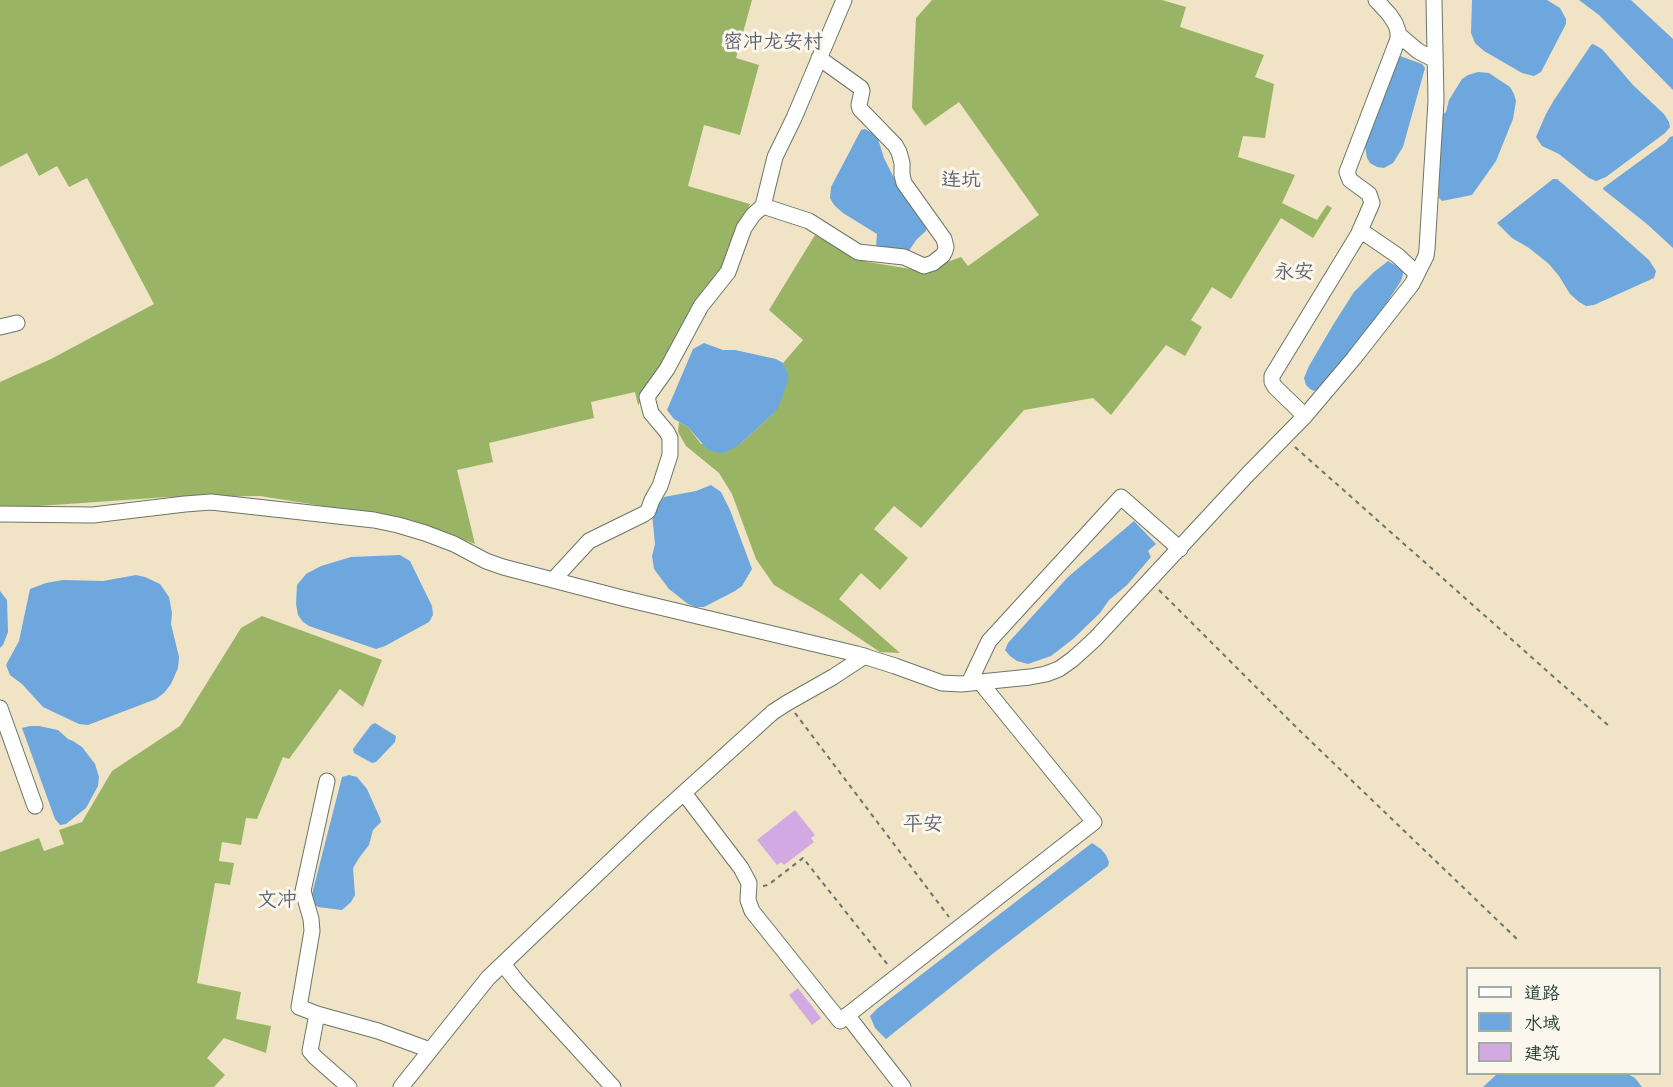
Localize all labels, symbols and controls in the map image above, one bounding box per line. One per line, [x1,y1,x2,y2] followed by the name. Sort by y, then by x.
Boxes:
[723,31,823,55] district label: 密冲龙安村
[941,169,981,193] district label: 连坑
[1274,261,1314,285] district label: 永安
[903,813,943,837] district label: 平安
[257,889,297,913] district label: 文冲
[1466,967,1661,1075] legend
[1524,983,1560,1004] text: 道路
[1524,1013,1560,1034] text: 水域
[1524,1043,1560,1064] text: 建筑

